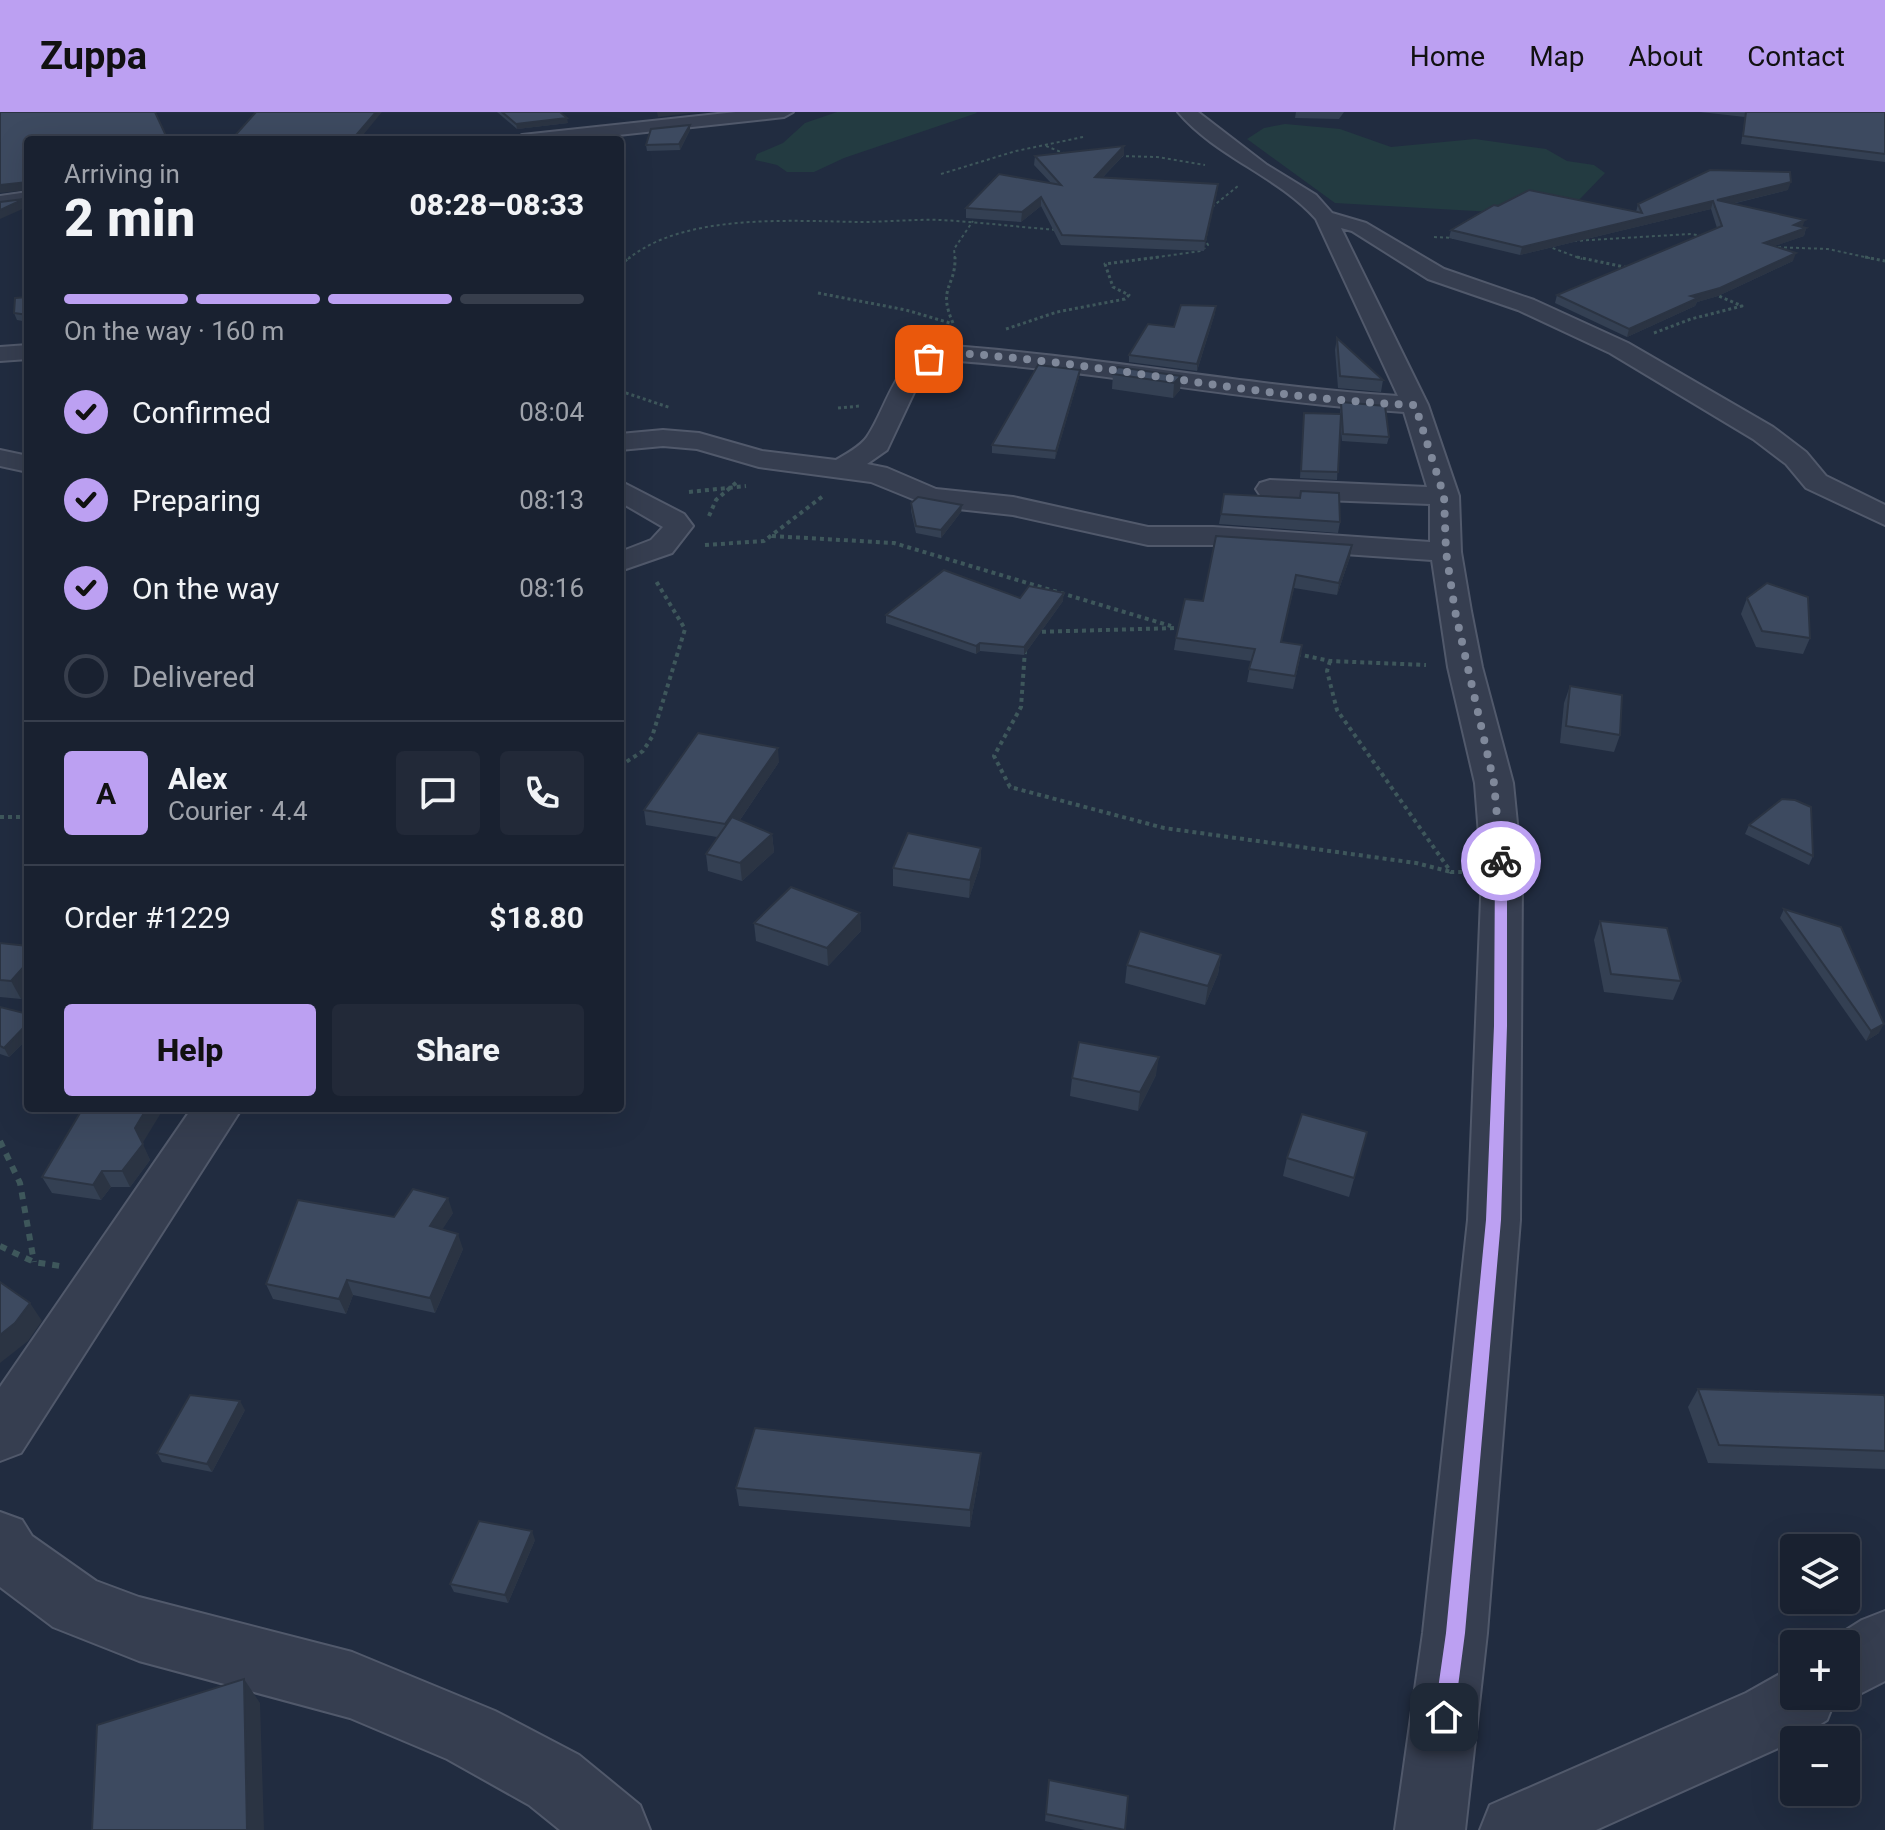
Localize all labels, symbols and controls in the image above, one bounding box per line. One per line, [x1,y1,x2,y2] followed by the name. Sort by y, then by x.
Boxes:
[40,34,147,78] text: Zuppa
[1410,40,1485,73] text: Home
[1529,40,1585,73] text: Map
[1629,40,1703,73] text: About
[1747,40,1845,73] text: Contact
[64,159,180,189] text: Arriving in
[409,187,584,222] text: 08:28–08:33
[64,188,195,249] text: 2 min
[64,316,284,346] text: On the way · 160 m
[895,325,963,393] pin
[907,337,951,381] icon: bag
[64,390,108,434] icon: check
[132,395,271,430] text: Confirmed
[519,397,584,427] text: 08:04
[64,478,108,522] icon: check
[132,483,261,518] text: Preparing
[519,485,584,515] text: 08:13
[64,566,108,610] icon: check
[132,571,279,606] text: On the way
[519,573,584,603] text: 08:16
[132,659,255,694] text: Delivered
[396,751,480,835] button: chat
[500,751,584,835] button: phone
[168,761,228,796] text: Alex
[96,776,116,811] text: A
[168,796,308,826] text: Courier · 4.4
[1461,821,1541,901] courier
[1479,839,1523,883] icon: bike
[64,900,231,935] text: Order #1229
[489,900,584,935] text: $18.80
[64,1004,316,1096] button: Help
[332,1004,584,1096] button: Share
[1780,1534,1860,1806] map controls
[1780,1534,1860,1614] button: layers
[1780,1630,1860,1710] button: +
[1410,1683,1478,1751] pin
[1422,1695,1466,1739] icon: home
[1780,1726,1860,1806] button: −

